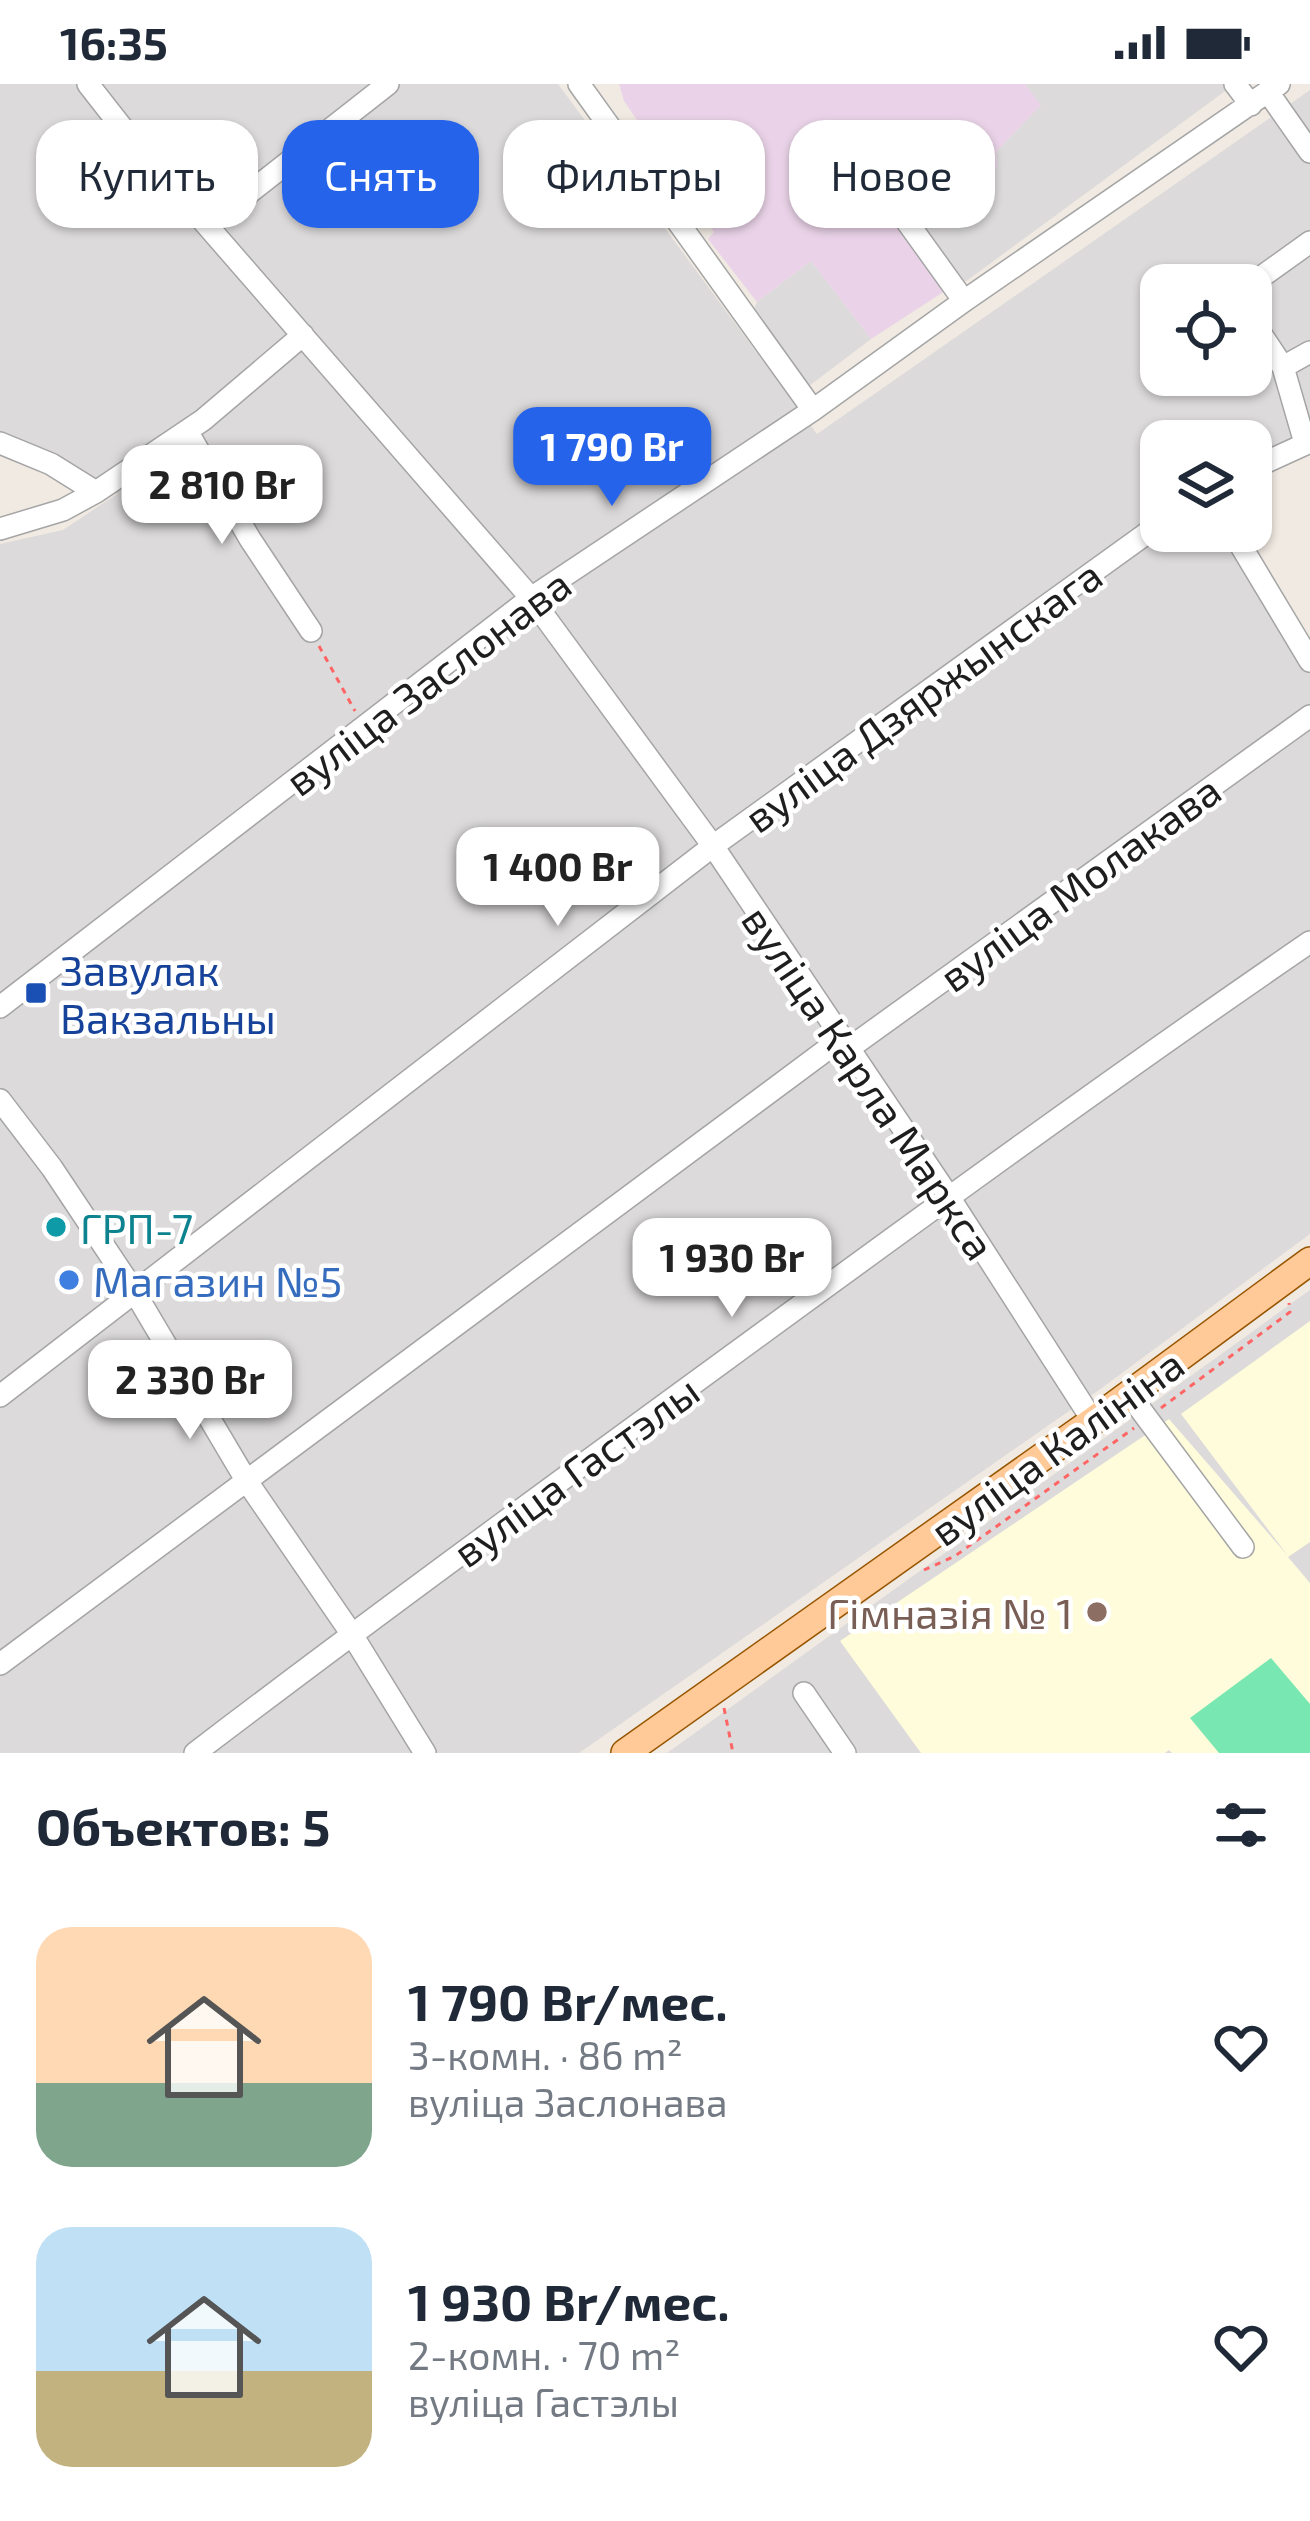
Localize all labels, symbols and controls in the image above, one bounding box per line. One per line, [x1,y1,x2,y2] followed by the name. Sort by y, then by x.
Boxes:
[60,15,168,69] text: 16:35
[36,120,258,228] chip: Купить
[282,120,479,228] chip: Снять
[503,120,765,228] chip: Фильтры
[789,120,995,228] chip: Новое
[1140,264,1272,552] map controls
[1140,264,1272,396] button: locate
[488,407,736,509] pin: 1 790 Br
[1140,420,1272,552] button: layers
[540,422,684,469] text: 1 790 Br
[98,445,346,547] pin: 2 810 Br
[149,460,295,507] text: 2 810 Br
[734,549,1111,842] street label: вуліца Дзяржынскага
[275,557,580,805] street label: вуліца Заслонава
[929,763,1230,1001] street label: вуліца Молакава
[434,827,682,929] pin: 1 400 Br
[483,842,633,889] text: 1 400 Br
[732,896,1007,1269] street label: вуліца Карла Маркса
[60,944,276,1042] place label: Завулак Вакзальны
[23,980,49,1006] marker: Завулак Вакзальны
[80,1202,193,1252] place label: ГРП-7
[43,1214,69,1240] marker: ГРП-7
[608,1218,856,1320] pin: 1 930 Br
[659,1233,805,1280] text: 1 930 Br
[93,1255,342,1305] place label: Магазин №5
[56,1267,82,1293] marker: Магазин №5
[920,1337,1193,1555] street label: вуліца Калініна
[66,1340,314,1442] pin: 2 330 Br
[115,1355,265,1402] text: 2 330 Br
[442,1364,708,1577] street label: вуліца Гастэлы
[827,1587,1073,1637] place label: Гімназія № 1
[1084,1599,1110,1625] marker: Гімназія № 1
[1208,1792,1274,1858] icon: filters
[36,1795,330,1856] text: Объектов: 5
[408,1970,728,2031] text: 1 790 Br/мес.
[132,1975,276,2119] icon: home
[1208,2014,1274,2080] icon: heart
[408,2031,683,2078] text: 3-комн. · 86 m²
[408,2078,728,2125] text: вуліца Заслонава
[408,2270,730,2331] text: 1 930 Br/мес.
[132,2275,276,2419] icon: home
[1208,2314,1274,2380] icon: heart
[408,2331,680,2378] text: 2-комн. · 70 m²
[408,2378,679,2425] text: вуліца Гастэлы

